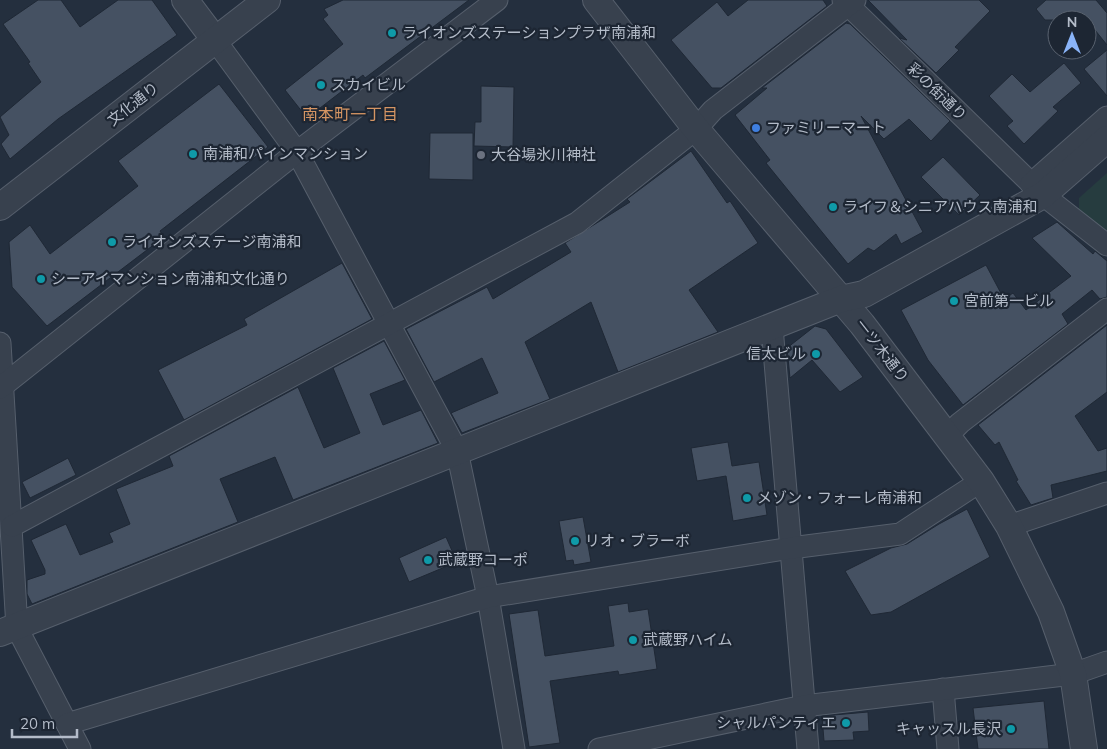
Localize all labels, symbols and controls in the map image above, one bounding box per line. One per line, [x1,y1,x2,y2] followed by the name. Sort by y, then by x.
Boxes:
[1047,10,1097,60] north arrow
[1067,13,1077,31] text: N
[402,23,656,42] place label: ライオンズステーションプラザ南浦和
[386,27,398,39] marker: ライオンズステーションプラザ南浦和
[904,59,971,125] street label: 彩の街通り
[331,75,406,94] place label: スカイビル
[103,78,162,130] street label: 文化通り
[315,79,327,91] marker: スカイビル
[302,104,398,124] district label: 南本町一丁目
[766,118,886,137] place label: ファミリーマート
[750,122,762,134] marker: ファミリーマート
[203,144,368,163] place label: 南浦和パインマンション
[491,145,596,164] place label: 大谷場氷川神社
[187,148,199,160] marker: 南浦和パインマンション
[475,149,487,161] marker: 大谷場氷川神社
[843,197,1037,216] place label: ライフ＆シニアハウス南浦和
[827,201,839,213] marker: ライフ＆シニアハウス南浦和
[122,232,301,251] place label: ライオンズステージ南浦和
[106,236,118,248] marker: ライオンズステージ南浦和
[51,269,290,288] place label: シーアイマンション南浦和文化通り
[35,273,47,285] marker: シーアイマンション南浦和文化通り
[964,291,1054,310] place label: 宮前第一ビル
[948,295,960,307] marker: 宮前第一ビル
[852,315,913,386] street label: 一ツ木通り
[746,344,806,363] place label: 信太ビル
[810,348,822,360] marker: 信太ビル
[757,488,922,507] place label: メゾン・フォーレ南浦和
[741,492,753,504] marker: メゾン・フォーレ南浦和
[585,531,690,550] place label: リオ・ブラーボ
[569,535,581,547] marker: リオ・ブラーボ
[438,550,528,569] place label: 武蔵野コーポ
[422,554,434,566] marker: 武蔵野コーポ
[643,630,732,649] place label: 武蔵野ハイム
[627,634,639,646] marker: 武蔵野ハイム
[12,706,78,738] scale bar
[716,713,836,732] place label: シャルパンティエ
[20,714,55,733] text: 20 m
[840,717,852,729] marker: シャルパンティエ
[896,719,1001,738] place label: キャッスル長沢
[1005,723,1017,735] marker: キャッスル長沢

